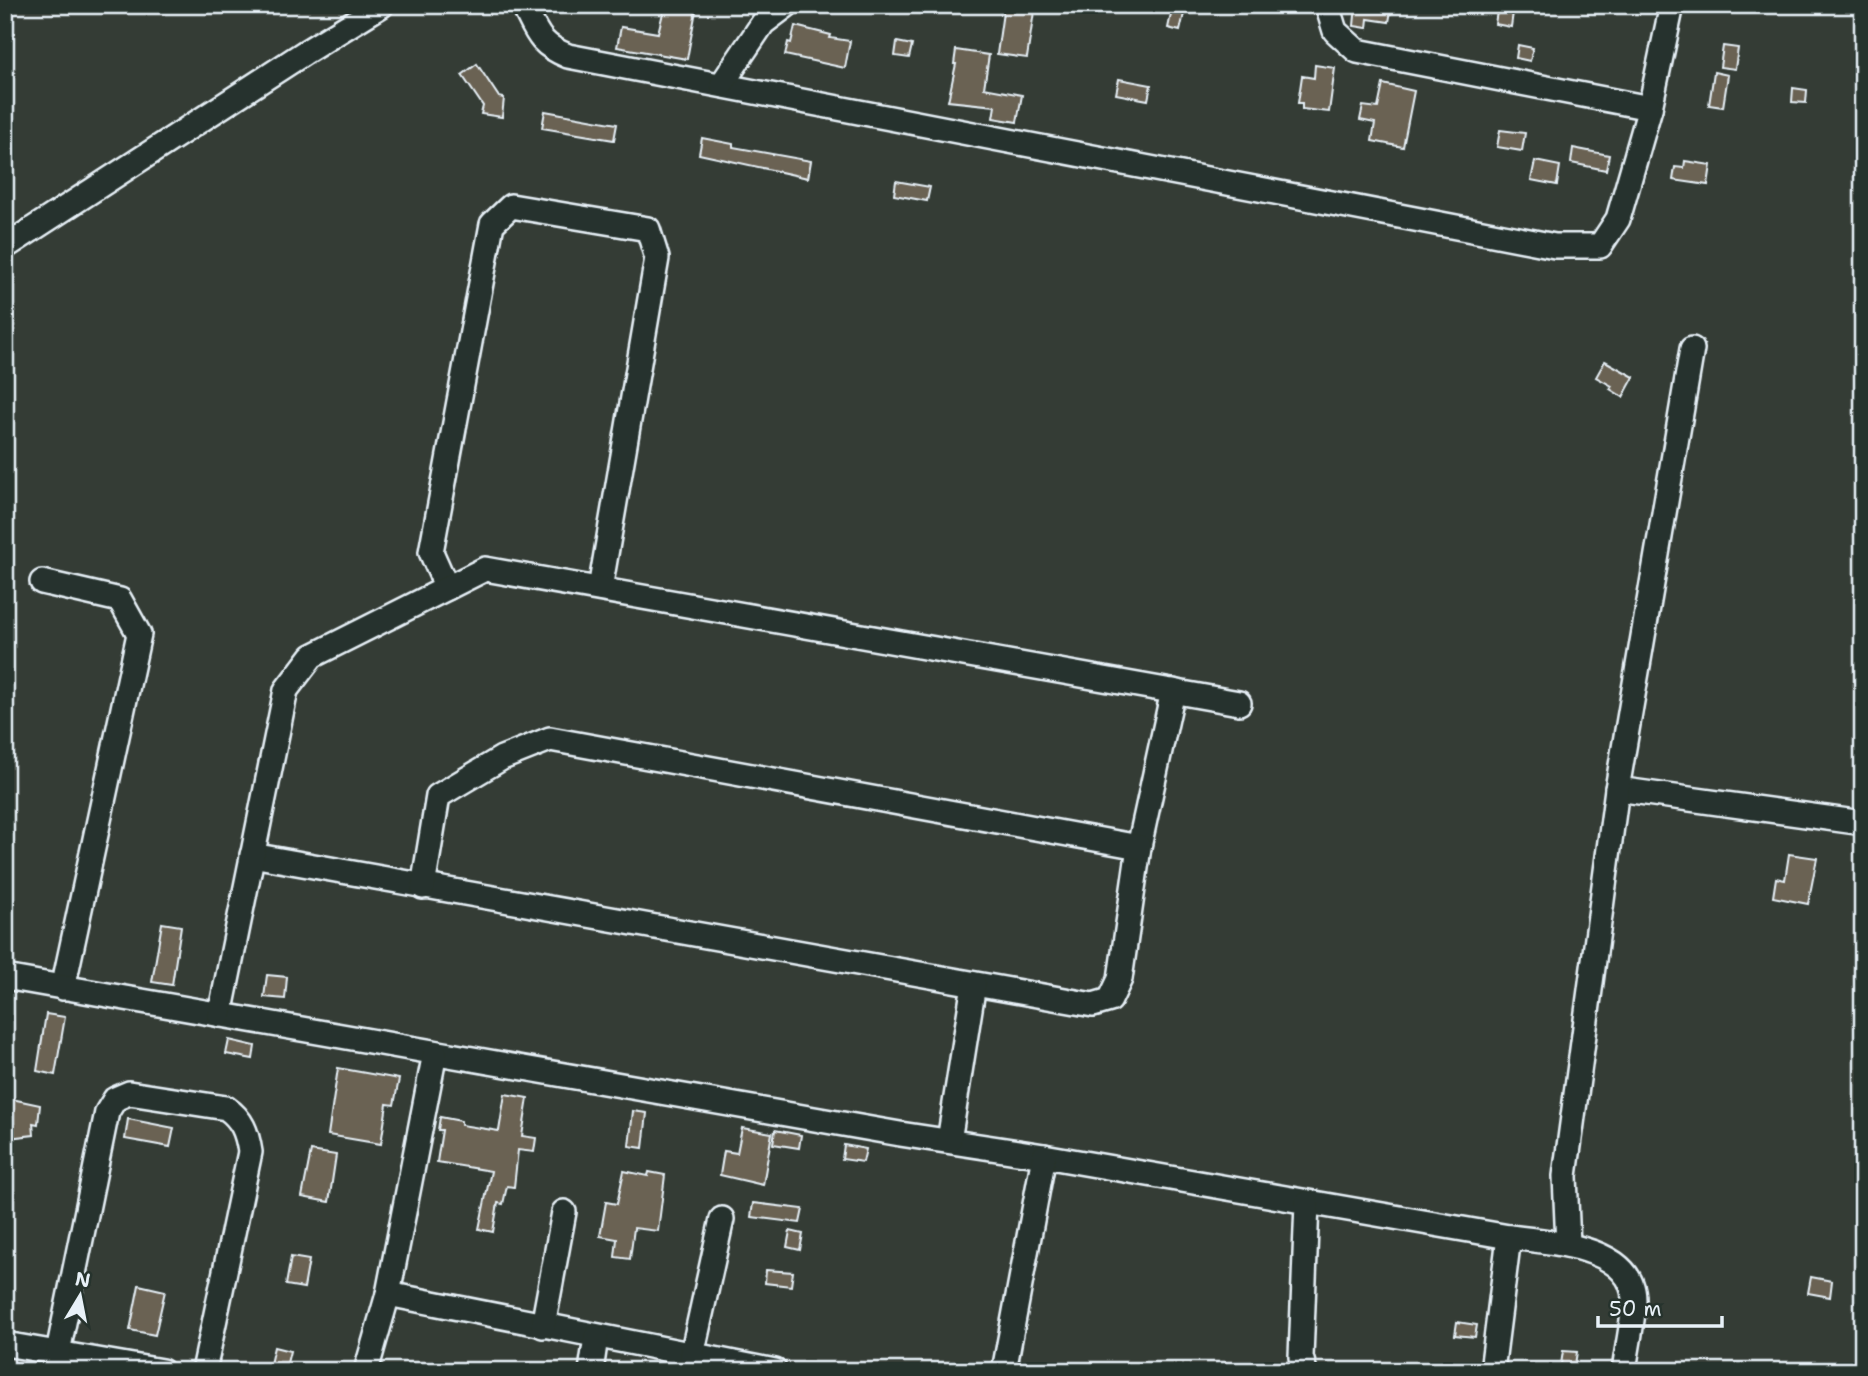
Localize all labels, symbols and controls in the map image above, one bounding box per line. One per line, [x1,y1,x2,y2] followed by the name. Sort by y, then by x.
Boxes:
[46,1260,116,1330] north arrow
[73,1266,92,1293] text: N
[1598,1285,1723,1329] scale bar
[1609,1295,1662,1323] text: 50 m

